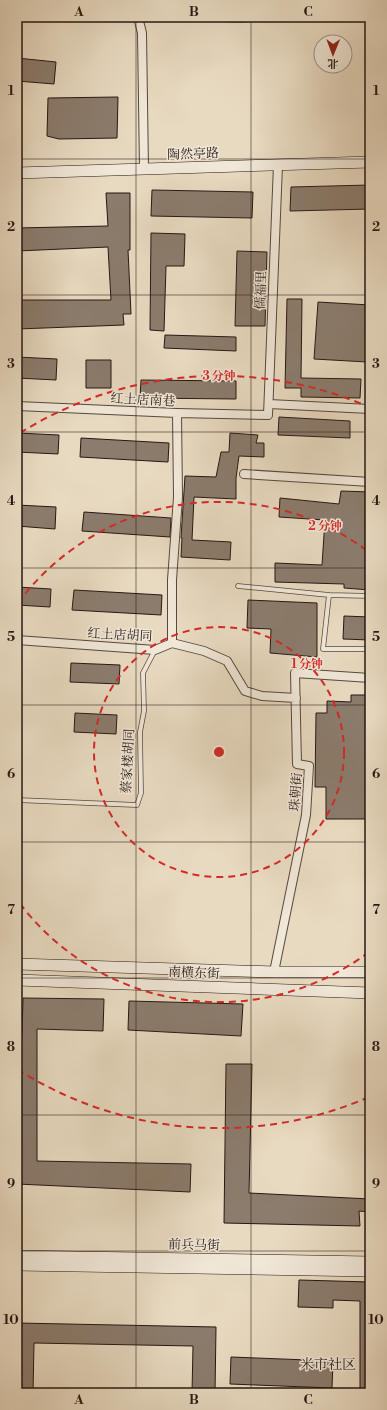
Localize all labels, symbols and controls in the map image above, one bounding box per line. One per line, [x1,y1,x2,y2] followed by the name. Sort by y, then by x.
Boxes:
[73,4,84,20] text: A
[189,4,199,20] text: B
[303,4,313,20] text: C
[313,34,353,74] north arrow
[327,56,338,70] text: 北
[8,83,15,99] text: 1
[373,83,380,99] text: 1
[167,145,219,163] street label: 陶然亭路
[7,219,15,235] text: 2
[372,219,380,235] text: 2
[252,270,270,310] street label: 儒福里
[7,356,15,372] text: 3
[372,356,380,372] text: 3
[202,369,236,384] text: 3 分钟
[110,390,176,410] street label: 红土店南巷
[7,493,16,509] text: 4
[372,493,381,509] text: 4
[308,519,342,534] text: 2 分钟
[87,625,153,645] street label: 红土店胡同
[7,629,15,645] text: 5
[372,629,380,645] text: 5
[291,657,323,672] text: 1 分钟
[118,728,138,794] street label: 蔡家楼胡同
[212,745,226,759] centre of rings
[7,766,15,782] text: 6
[372,766,380,782] text: 6
[287,772,305,812] street label: 珠朝街
[7,902,15,918] text: 7
[372,902,380,918] text: 7
[168,964,220,982] street label: 南横东街
[7,1039,15,1055] text: 8
[372,1039,380,1055] text: 8
[7,1176,15,1192] text: 9
[372,1176,380,1192] text: 9
[168,1237,220,1253] street label: 前兵马街
[3,1312,19,1328] text: 10
[368,1312,384,1328] text: 10
[300,1356,356,1374] district label: 米市社区
[73,1392,84,1408] text: A
[189,1392,199,1408] text: B
[303,1392,313,1408] text: C

